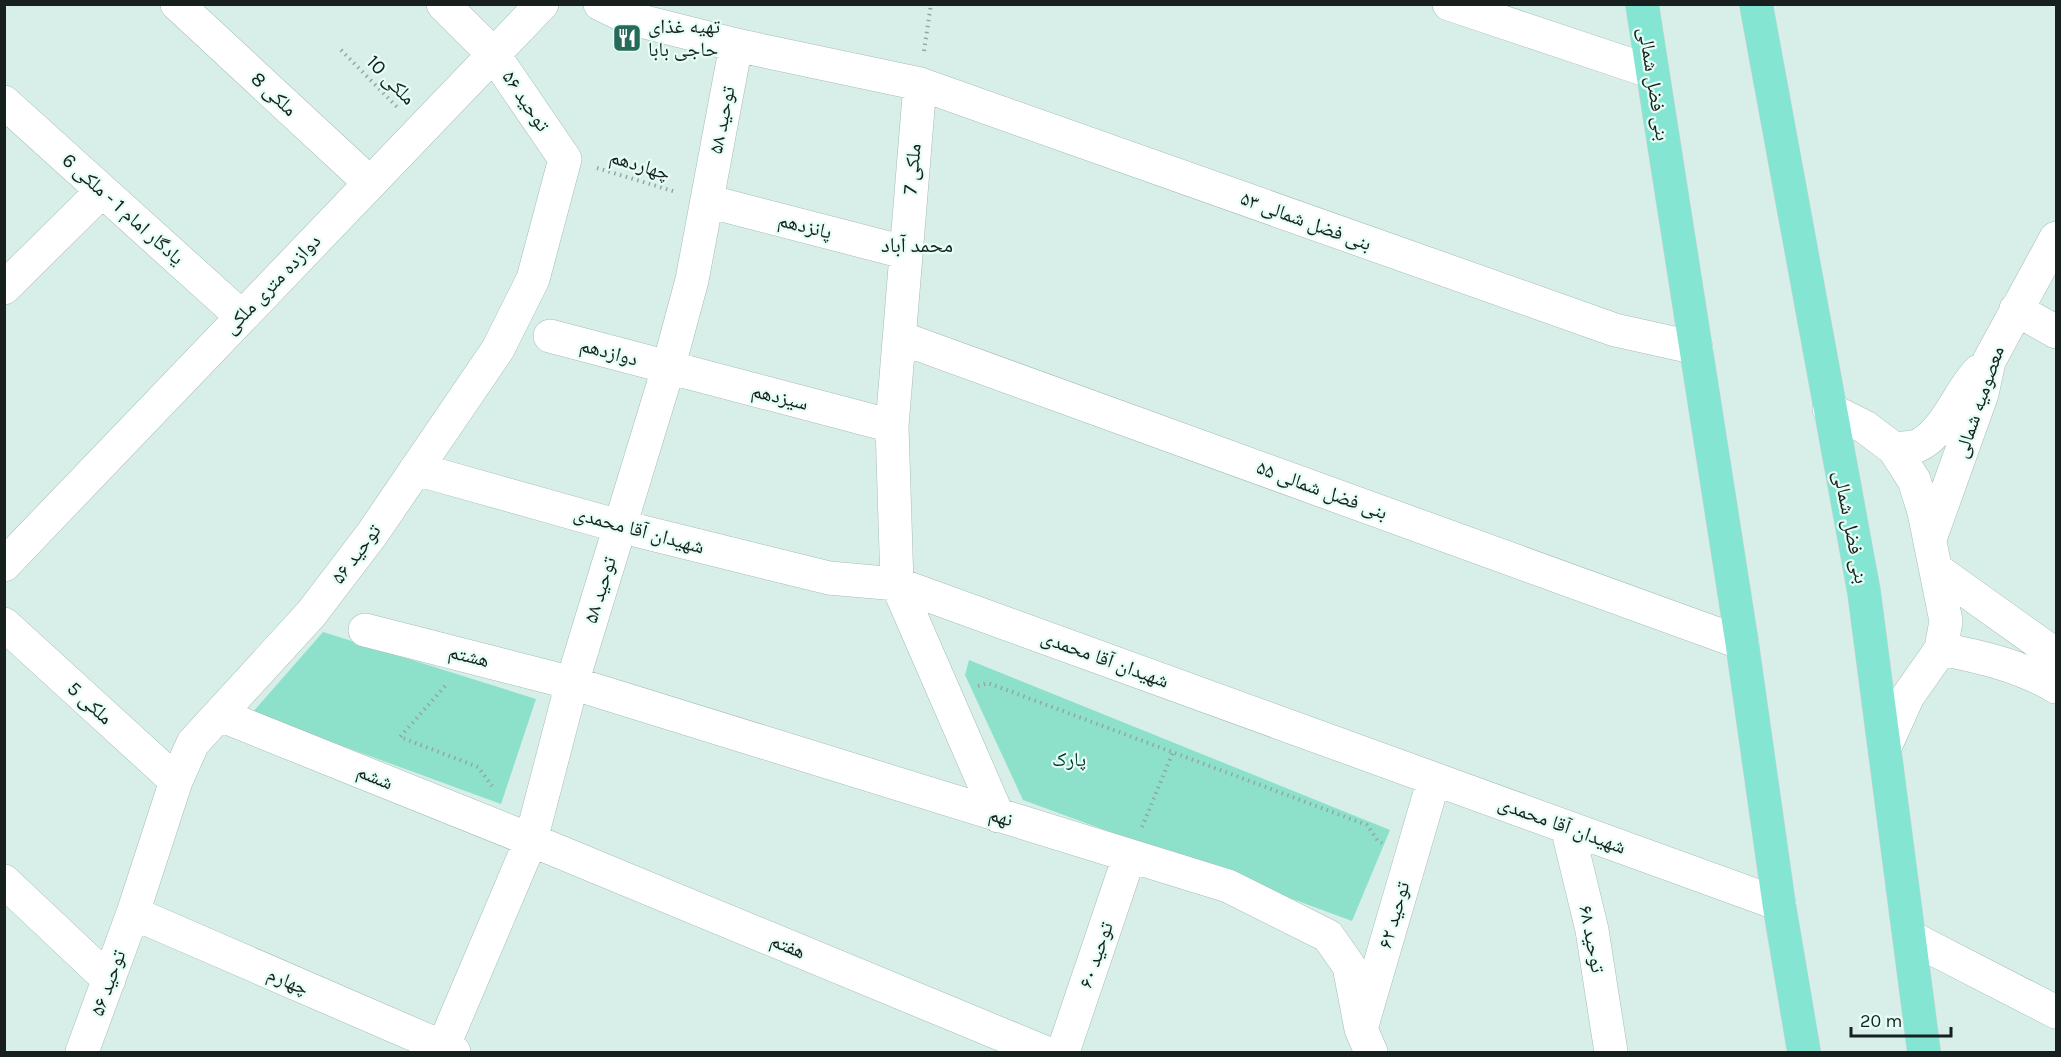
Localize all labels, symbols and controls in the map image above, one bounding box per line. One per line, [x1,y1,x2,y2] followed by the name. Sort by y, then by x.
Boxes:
[648,15,720,61] place label: تهیه غذای حاجی بابا
[611,22,643,54] restaurant icon: تهیه غذای حاجی بابا
[1634,25,1674,143] street label: بنی فضل شمالی
[362,50,420,110] street label: ملکی 10
[497,66,555,136] street label: توحید ۵۶
[246,67,302,121] street label: ملکی 8
[704,84,740,156] street label: توحید ۵۸
[898,143,926,195] street label: ملکی 7
[606,145,673,187] street label: چهاردهم
[56,148,189,271] street label: یادگار امام 1 - ملکی 6
[1237,187,1375,255] street label: بنی فضل شمالی ۵۳
[775,208,834,246] street label: پانزدهم
[219,229,325,339] street label: دوازده متری ملکی
[881,233,953,257] district label: محمد آباد
[577,333,641,373] street label: دوازدهم
[1949,343,2009,461] street label: معصومیه شمالی
[749,379,811,417] street label: سیزدهم
[1253,456,1391,524] street label: بنی فضل شمالی ۵۵
[1829,468,1873,586] street label: بنی فضل شمالی
[571,502,707,558] street label: شهیدان آقا محمدی
[326,520,386,588] street label: توحید ۵۶
[579,554,621,626] street label: توحید ۵۸
[1038,625,1172,693] street label: شهیدان آقا محمدی
[446,640,492,674] street label: هشتم
[63,677,117,729] street label: ملکی 5
[1052,748,1086,771] park label: پارک
[353,759,396,796] street label: ششم
[1495,791,1629,859] street label: شهیدان آقا محمدی
[986,803,1016,833] street label: نهم
[1374,879,1415,951] street label: توحید ۶۲
[1574,903,1610,975] street label: توحید ۶۸
[1074,919,1118,991] street label: توحید ۶۰
[766,928,809,965] street label: هفتم
[86,947,131,1019] street label: توحید ۵۶
[263,962,312,1002] street label: چهارم
[1851,1000,1952,1038] scale bar
[1860,1010,1902,1032] text: 20 m

